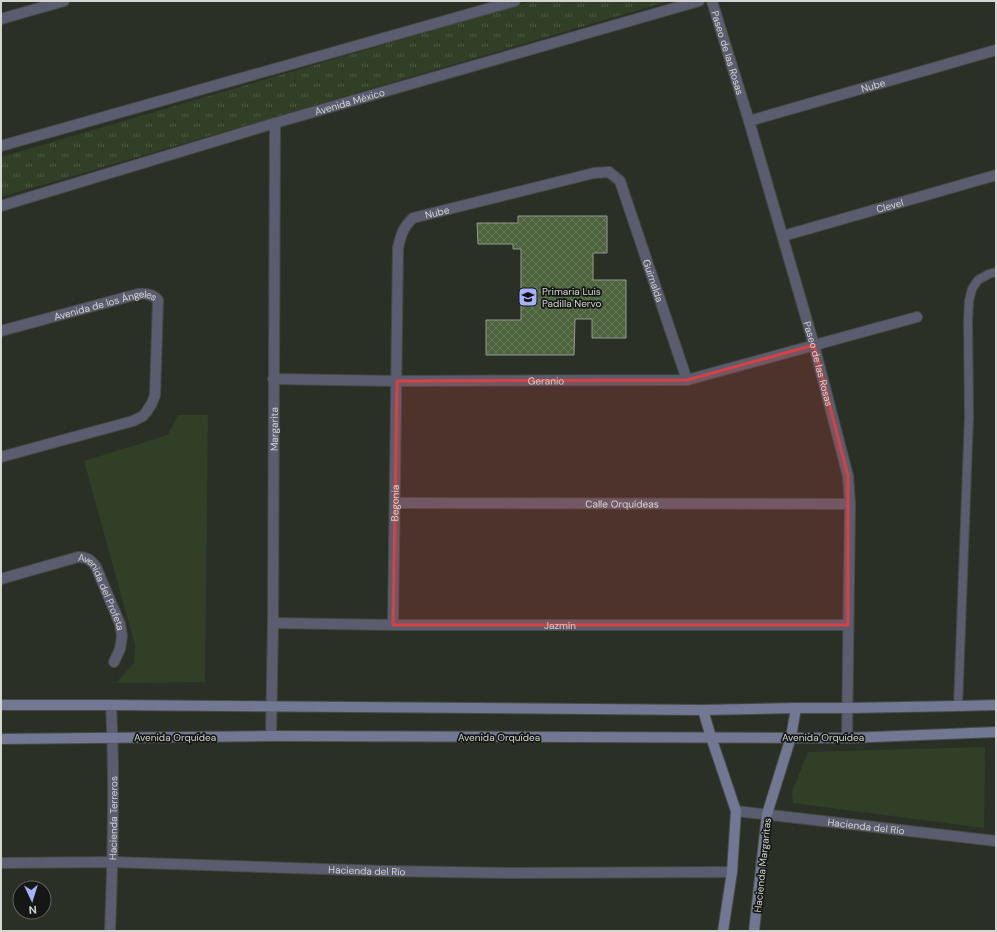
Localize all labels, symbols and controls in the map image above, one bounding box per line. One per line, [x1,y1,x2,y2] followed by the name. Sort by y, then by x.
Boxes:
[708,9,747,96] street label: Paseo de las Rosas
[859,76,887,95] street label: Nube
[313,86,386,118] street label: Avenida México
[875,196,905,216] street label: Clevel
[424,203,451,222] street label: Nube
[640,257,666,304] street label: Guirnalda
[542,285,602,310] place label: Primaria Luis Padilla Nervo
[517,286,539,308] school or university icon: Primaria Luis Padilla Nervo
[52,288,160,323] street label: Avenida de los Ángeles
[800,320,836,408] street label: Paseo de las Rosas
[528,374,564,388] street label: Geranio
[268,407,281,451] street label: Margarita
[388,485,402,521] street label: Begonia
[585,497,659,511] street label: Calle Orquídeas
[78,551,127,631] street label: Avenida del Profeta
[544,619,576,632] street label: Jazmín
[134,731,216,744] street label: Avenida Orquídea
[458,731,540,744] street label: Avenida Orquídea
[782,731,864,744] street label: Avenida Orquídea
[106,776,120,860] street label: Hacienda Terreros
[827,816,905,837] street label: Hacienda del Río
[751,817,774,913] street label: Hacienda Margaritas
[328,863,406,878] street label: Hacienda del Río
[12,880,52,920] north arrow
[28,903,37,917] text: N

